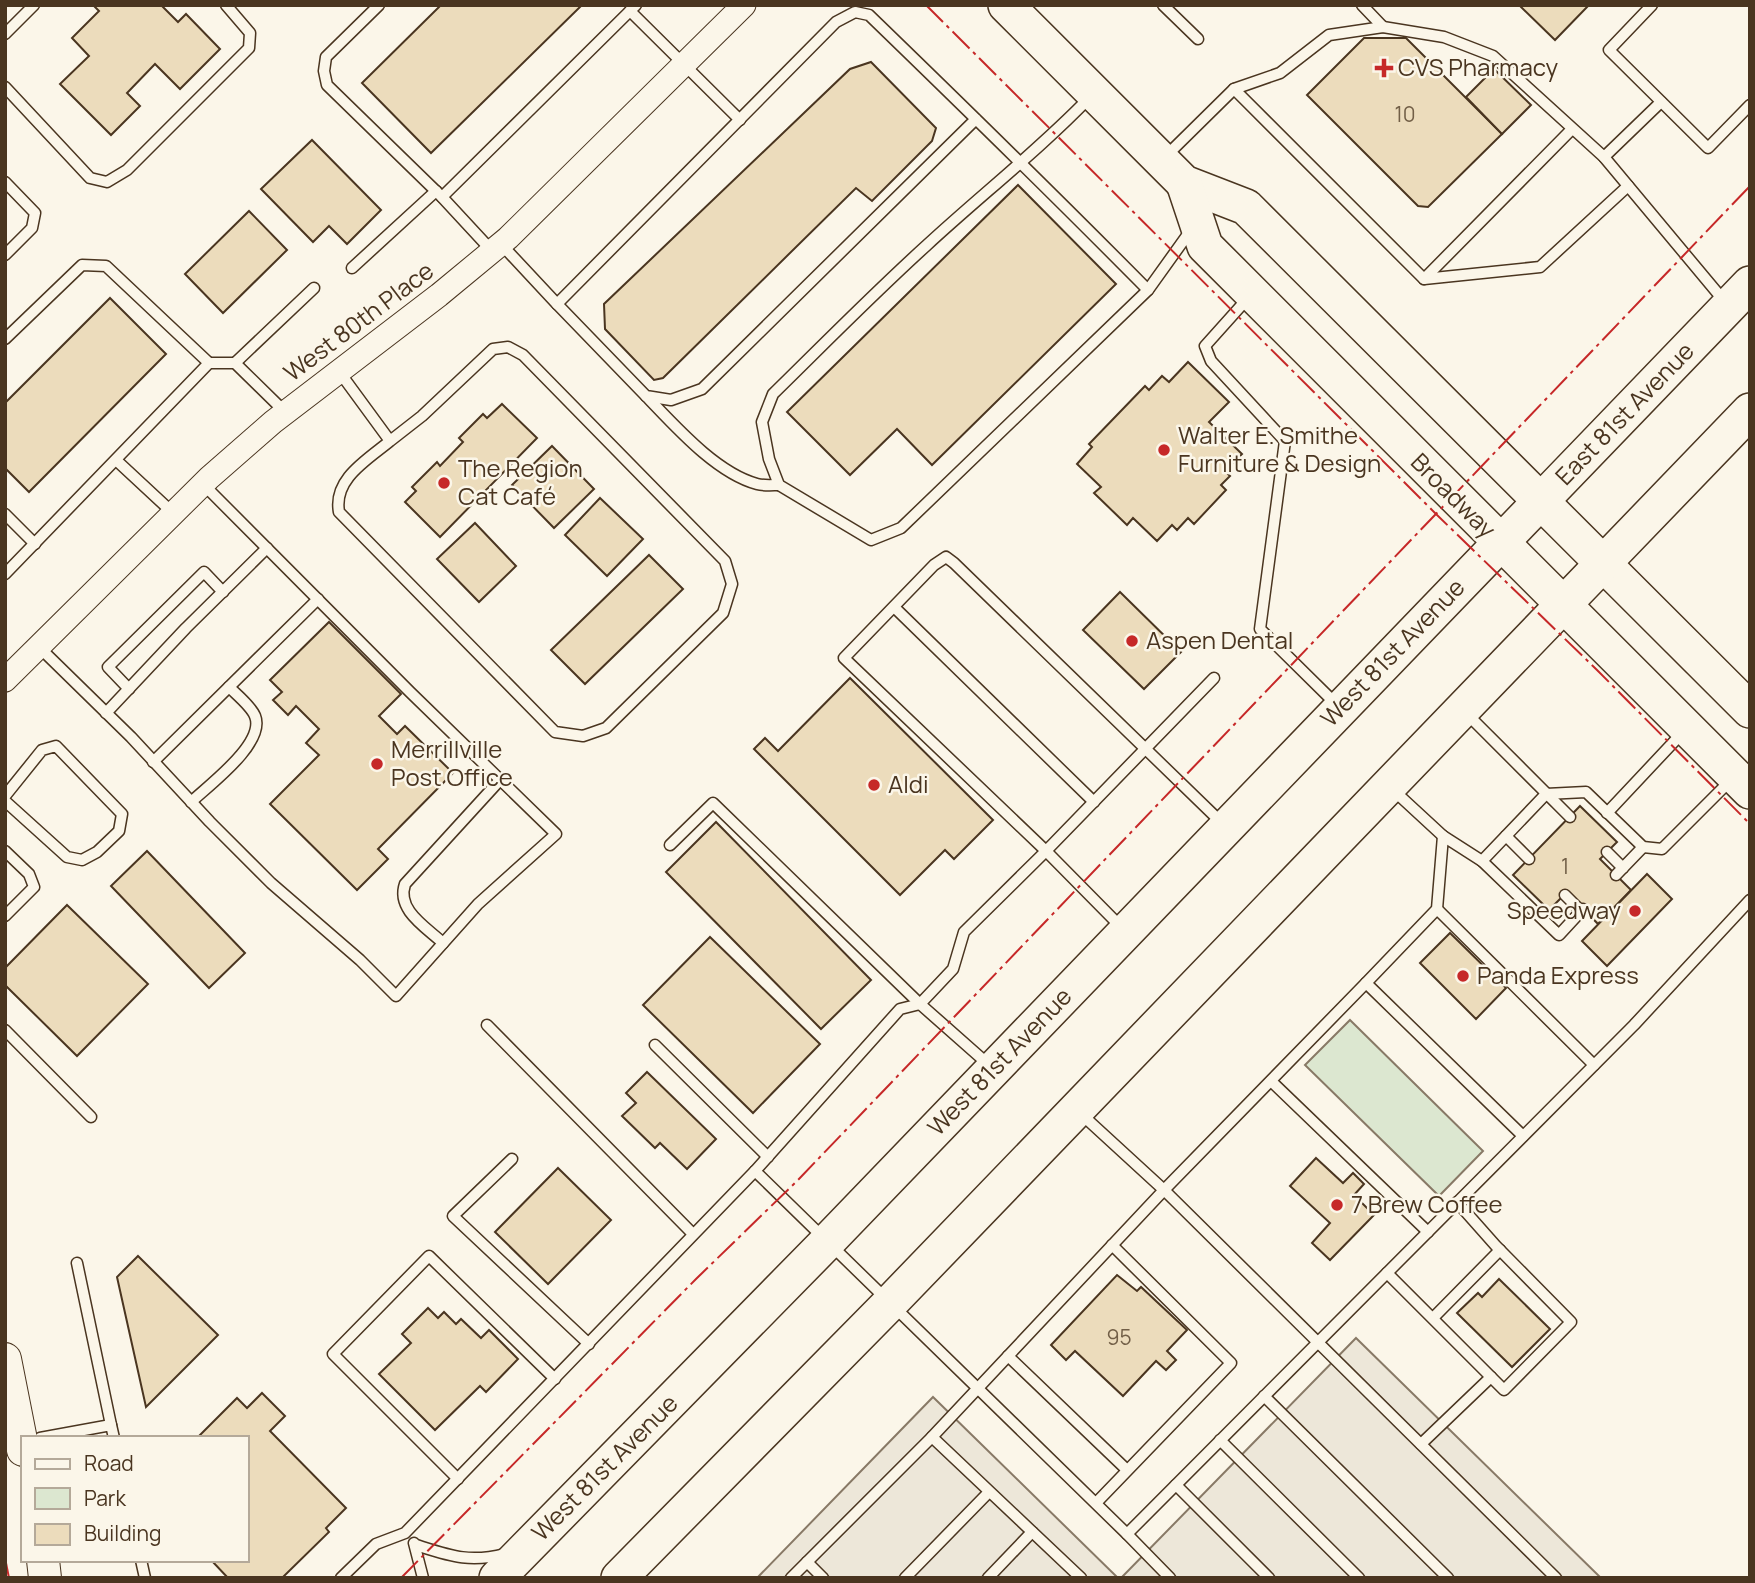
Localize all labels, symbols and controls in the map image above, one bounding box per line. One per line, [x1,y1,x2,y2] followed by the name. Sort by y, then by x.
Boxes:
[1398,50,1559,83] place label: CVS Pharmacy
[1376,60,1392,76] marker: CVS Pharmacy
[1395,100,1416,128] house number: 10
[276,254,440,388] street label: West 80th Place
[1547,334,1701,491] street label: East 81st Avenue
[1178,418,1381,479] place label: Walter E. Smithe Furniture & Design
[1156,442,1172,458] marker: Walter E. Smithe Furniture & Design
[1404,445,1504,545] street label: Broadway
[458,451,583,512] place label: The Region Cat Café
[436,475,452,491] marker: The Region Cat Café
[1312,571,1471,733] street label: West 81st Avenue
[1146,623,1293,656] place label: Aspen Dental
[1124,633,1140,649] marker: Aspen Dental
[391,732,513,793] place label: Merrillville Post Office
[369,756,385,772] marker: Merrillville Post Office
[888,767,929,800] place label: Aldi
[866,777,882,793] marker: Aldi
[1561,852,1569,880] house number: 1
[1507,893,1621,926] place label: Speedway
[1627,903,1643,919] marker: Speedway
[1477,958,1639,991] place label: Panda Express
[1455,968,1471,984] marker: Panda Express
[919,980,1078,1142] street label: West 81st Avenue
[1351,1187,1503,1220] place label: 7 Brew Coffee
[1329,1197,1345,1213] marker: 7 Brew Coffee
[1106,1323,1132,1351] house number: 95
[523,1386,684,1547] street label: West 81st Avenue
[21,1436,248,1562] legend
[84,1449,134,1477] text: Road
[84,1484,126,1512] text: Park
[84,1519,161,1547] text: Building

